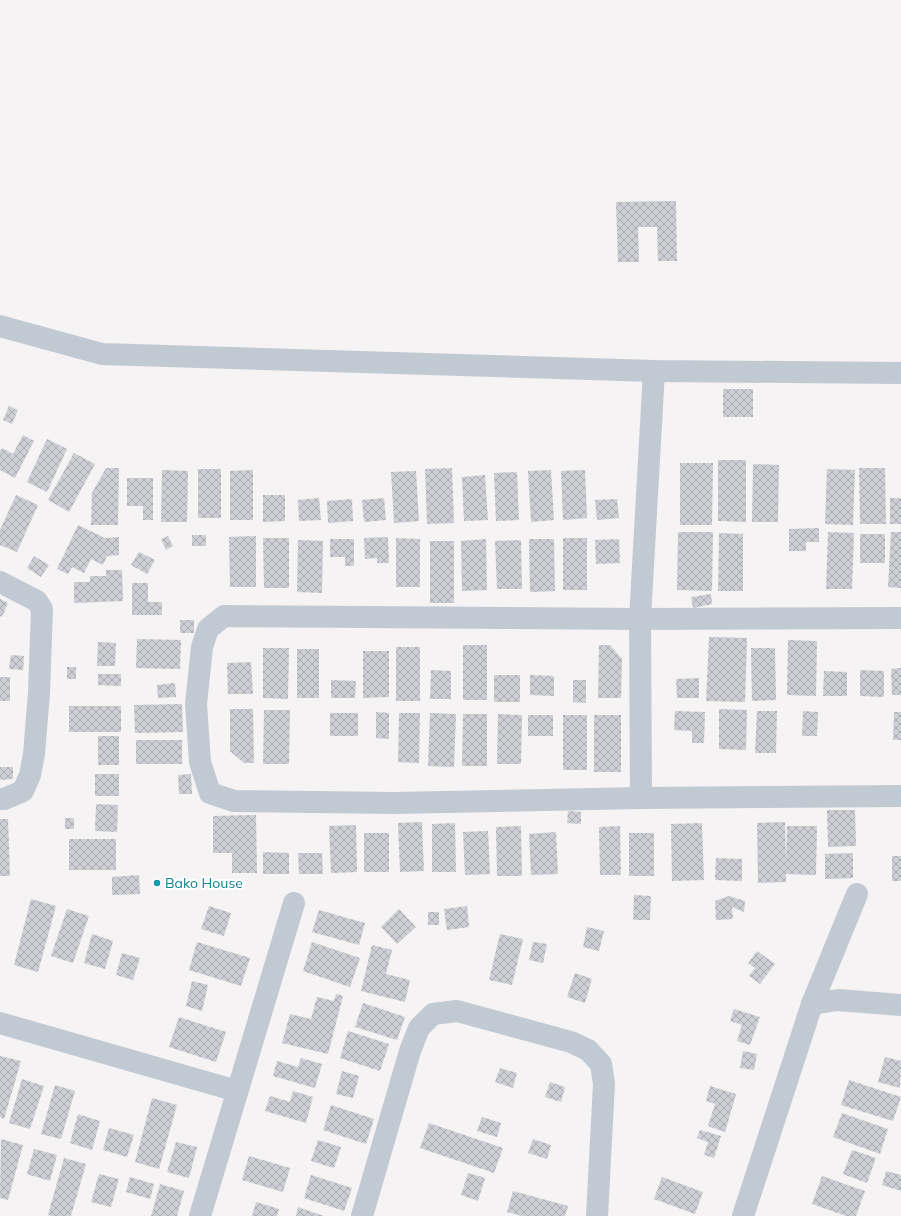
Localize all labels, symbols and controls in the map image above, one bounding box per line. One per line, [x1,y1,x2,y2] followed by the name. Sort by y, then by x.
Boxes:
[165,874,243,892] place label: Bako House
[152,878,162,888] marker: Bako House

